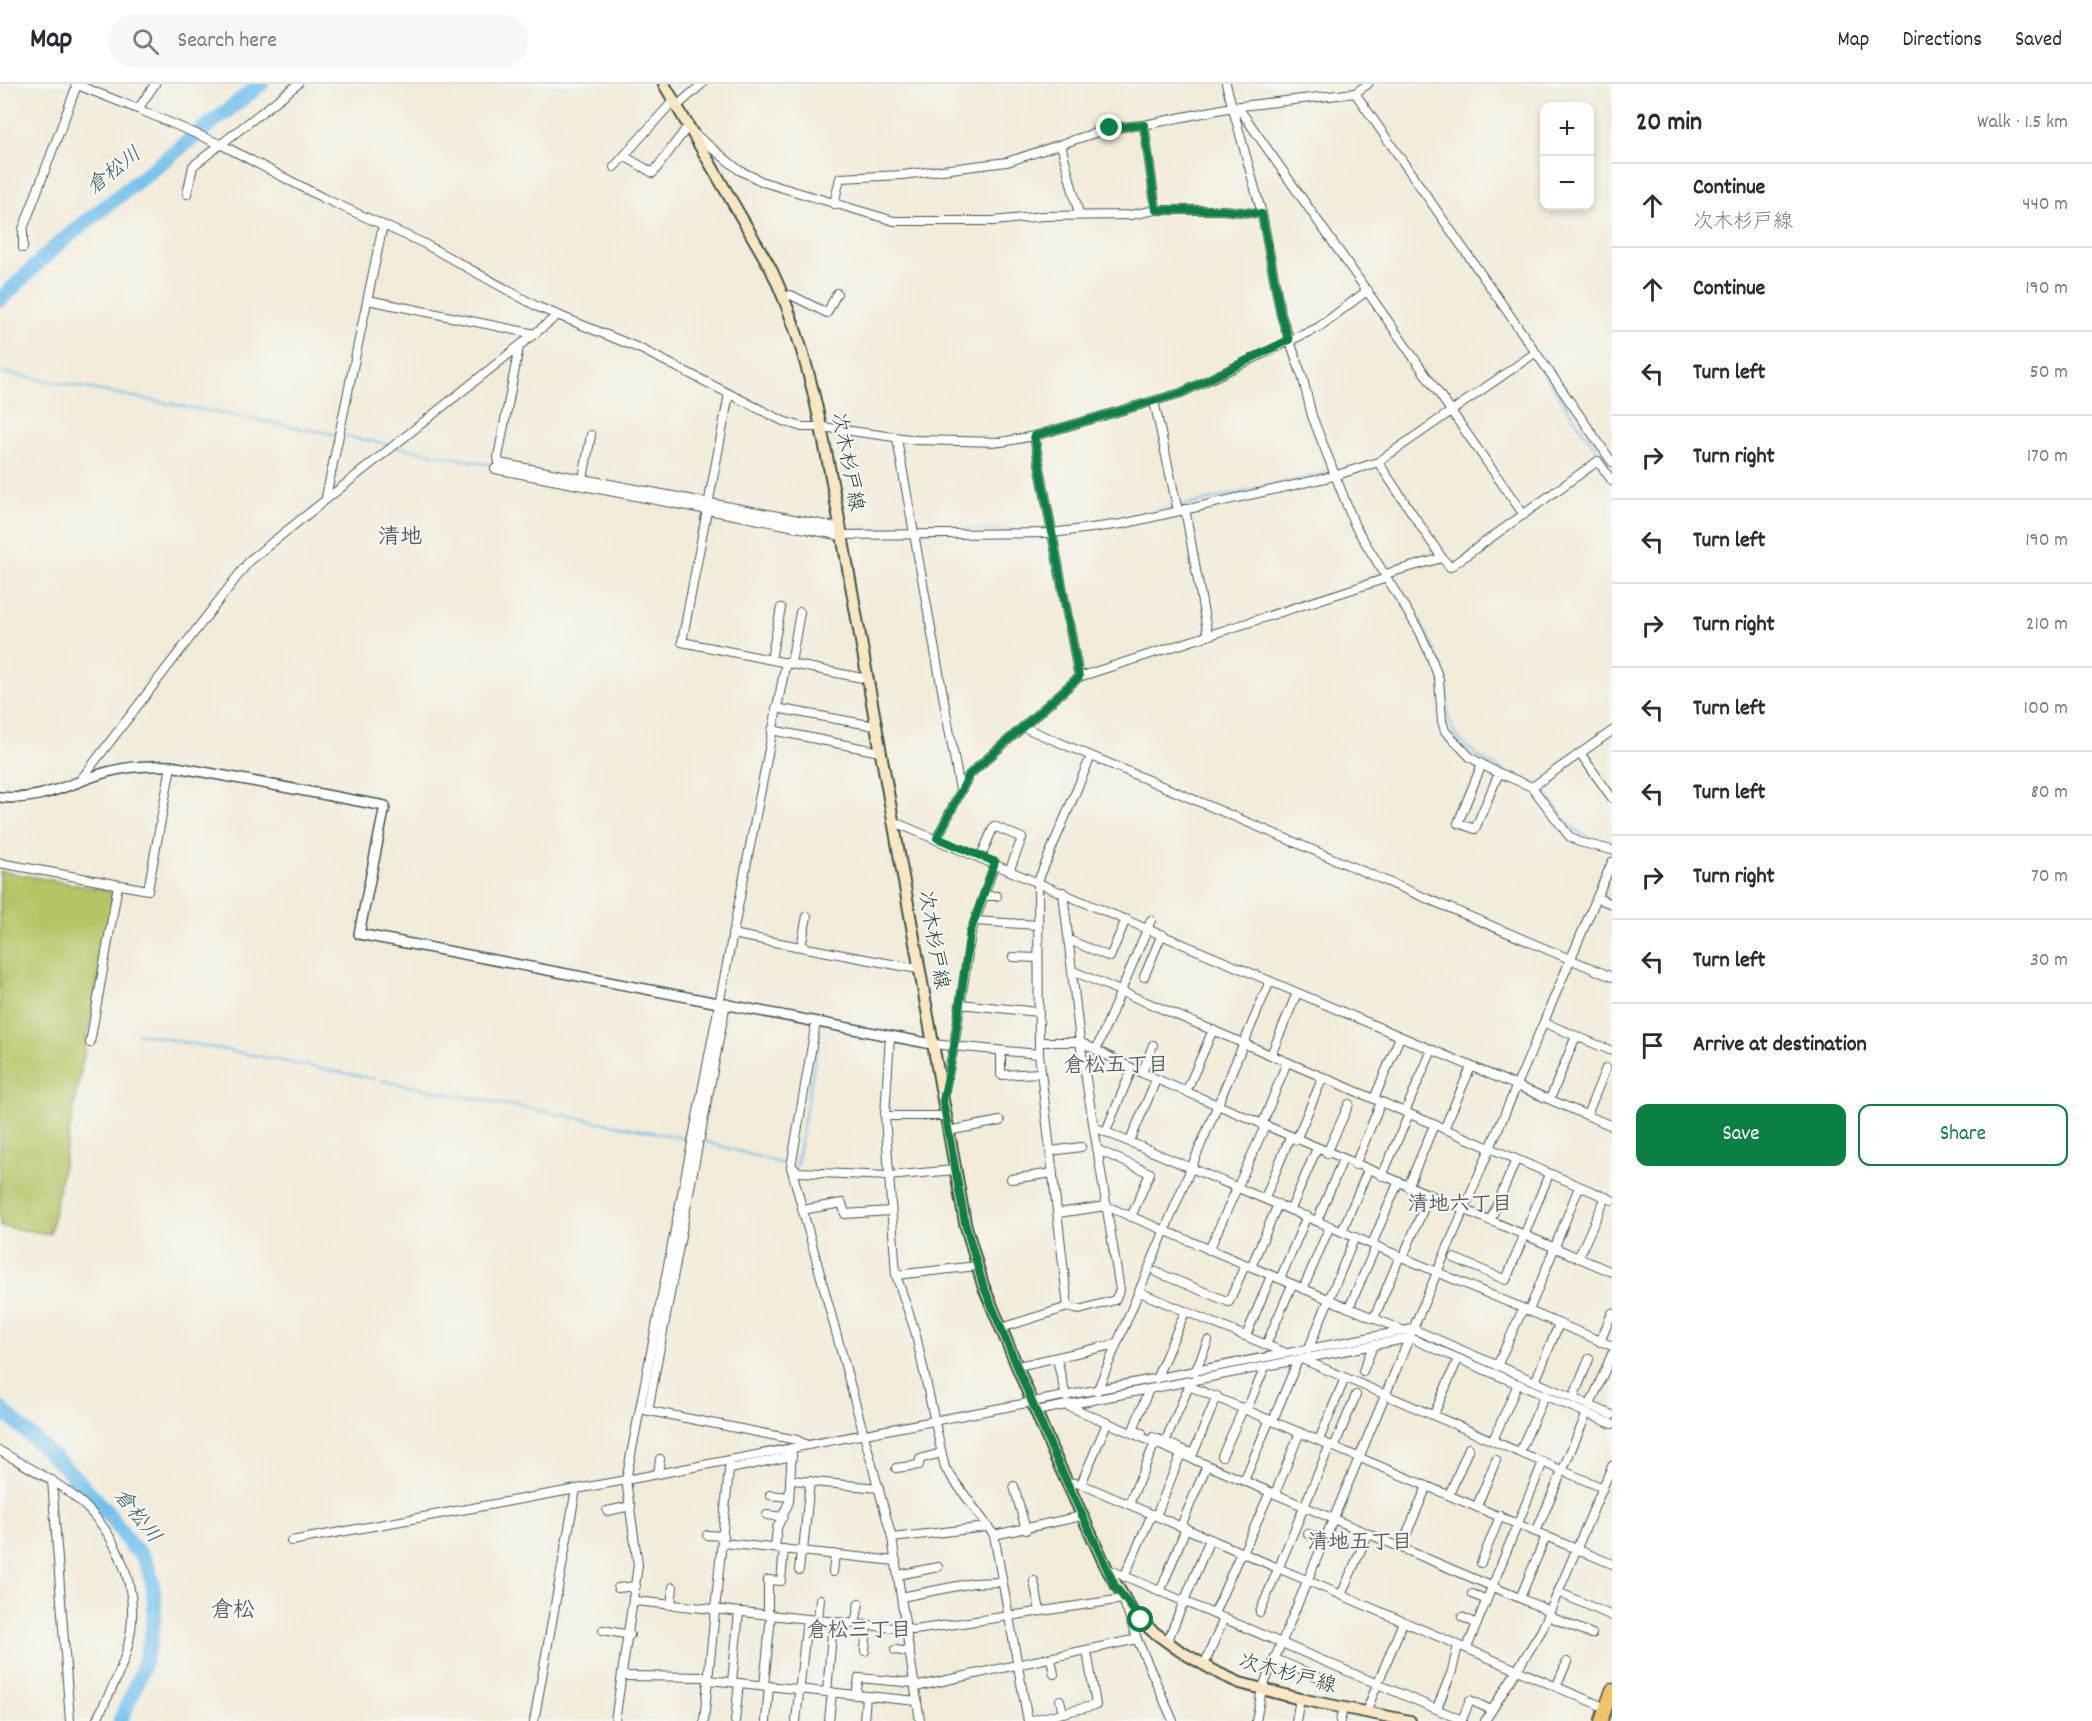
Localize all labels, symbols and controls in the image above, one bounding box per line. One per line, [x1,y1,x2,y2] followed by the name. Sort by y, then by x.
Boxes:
[108,14,528,68] search box
[30,21,72,61] text: Map
[129,25,162,58] icon: search
[177,26,277,57] text: Search here
[1838,26,1869,56] text: Map
[1902,26,1982,56] text: Directions
[2015,26,2062,56] text: Saved
[1540,102,1594,210] map controls
[1540,102,1594,156] button: +
[1636,105,1702,142] text: 20 min
[1977,109,2068,137] text: Walk · 1.5 km
[1096,114,1122,140] route end
[81,141,149,203] water label: 倉松川
[1540,156,1594,210] button: −
[1693,173,1765,204] text: Continue
[1636,189,1669,222] icon: ahead
[2022,191,2068,219] text: 440 m
[1693,209,1793,237] text: 次木杉戸線
[1636,273,1669,306] icon: ahead
[1693,274,1765,305] text: Continue
[2025,275,2068,303] text: 190 m
[1636,357,1669,390] icon: left
[1693,358,1765,389] text: Turn left
[2030,359,2068,387] text: 50 m
[823,410,869,514] street label: 次木杉戸線
[1636,441,1669,474] icon: right
[1693,442,1775,473] text: Turn right
[2027,443,2068,471] text: 170 m
[378,523,422,554] district label: 清地
[1636,525,1669,558] icon: left
[1693,526,1765,557] text: Turn left
[2025,527,2068,555] text: 190 m
[1636,609,1669,642] icon: right
[1693,610,1775,641] text: Turn right
[2026,611,2068,639] text: 210 m
[1636,693,1669,726] icon: left
[1693,694,1765,725] text: Turn left
[2024,695,2068,723] text: 100 m
[1636,777,1669,810] icon: left
[1693,778,1765,809] text: Turn left
[2031,779,2068,807] text: 80 m
[1636,861,1669,894] icon: right
[1693,862,1775,893] text: Turn right
[2031,863,2068,891] text: 70 m
[910,888,954,992] street label: 次木杉戸線
[1636,945,1669,978] icon: left
[1693,946,1765,977] text: Turn left
[2030,947,2068,975] text: 30 m
[1636,1029,1669,1062] icon: arrive
[1693,1030,1867,1061] text: Arrive at destination
[1064,1052,1169,1082] district label: 倉松五丁目
[1636,1104,1846,1166] button: Save
[1858,1104,2068,1166] button: Share
[1408,1191,1513,1221] district label: 清地六丁目
[105,1483,167,1551] water label: 倉松川
[1308,1529,1413,1559] district label: 清地五丁目
[211,1596,255,1627] district label: 倉松
[1127,1606,1153,1632] route start
[807,1617,912,1647] district label: 倉松三丁目
[1235,1649,1339,1701] street label: 次木杉戸線

